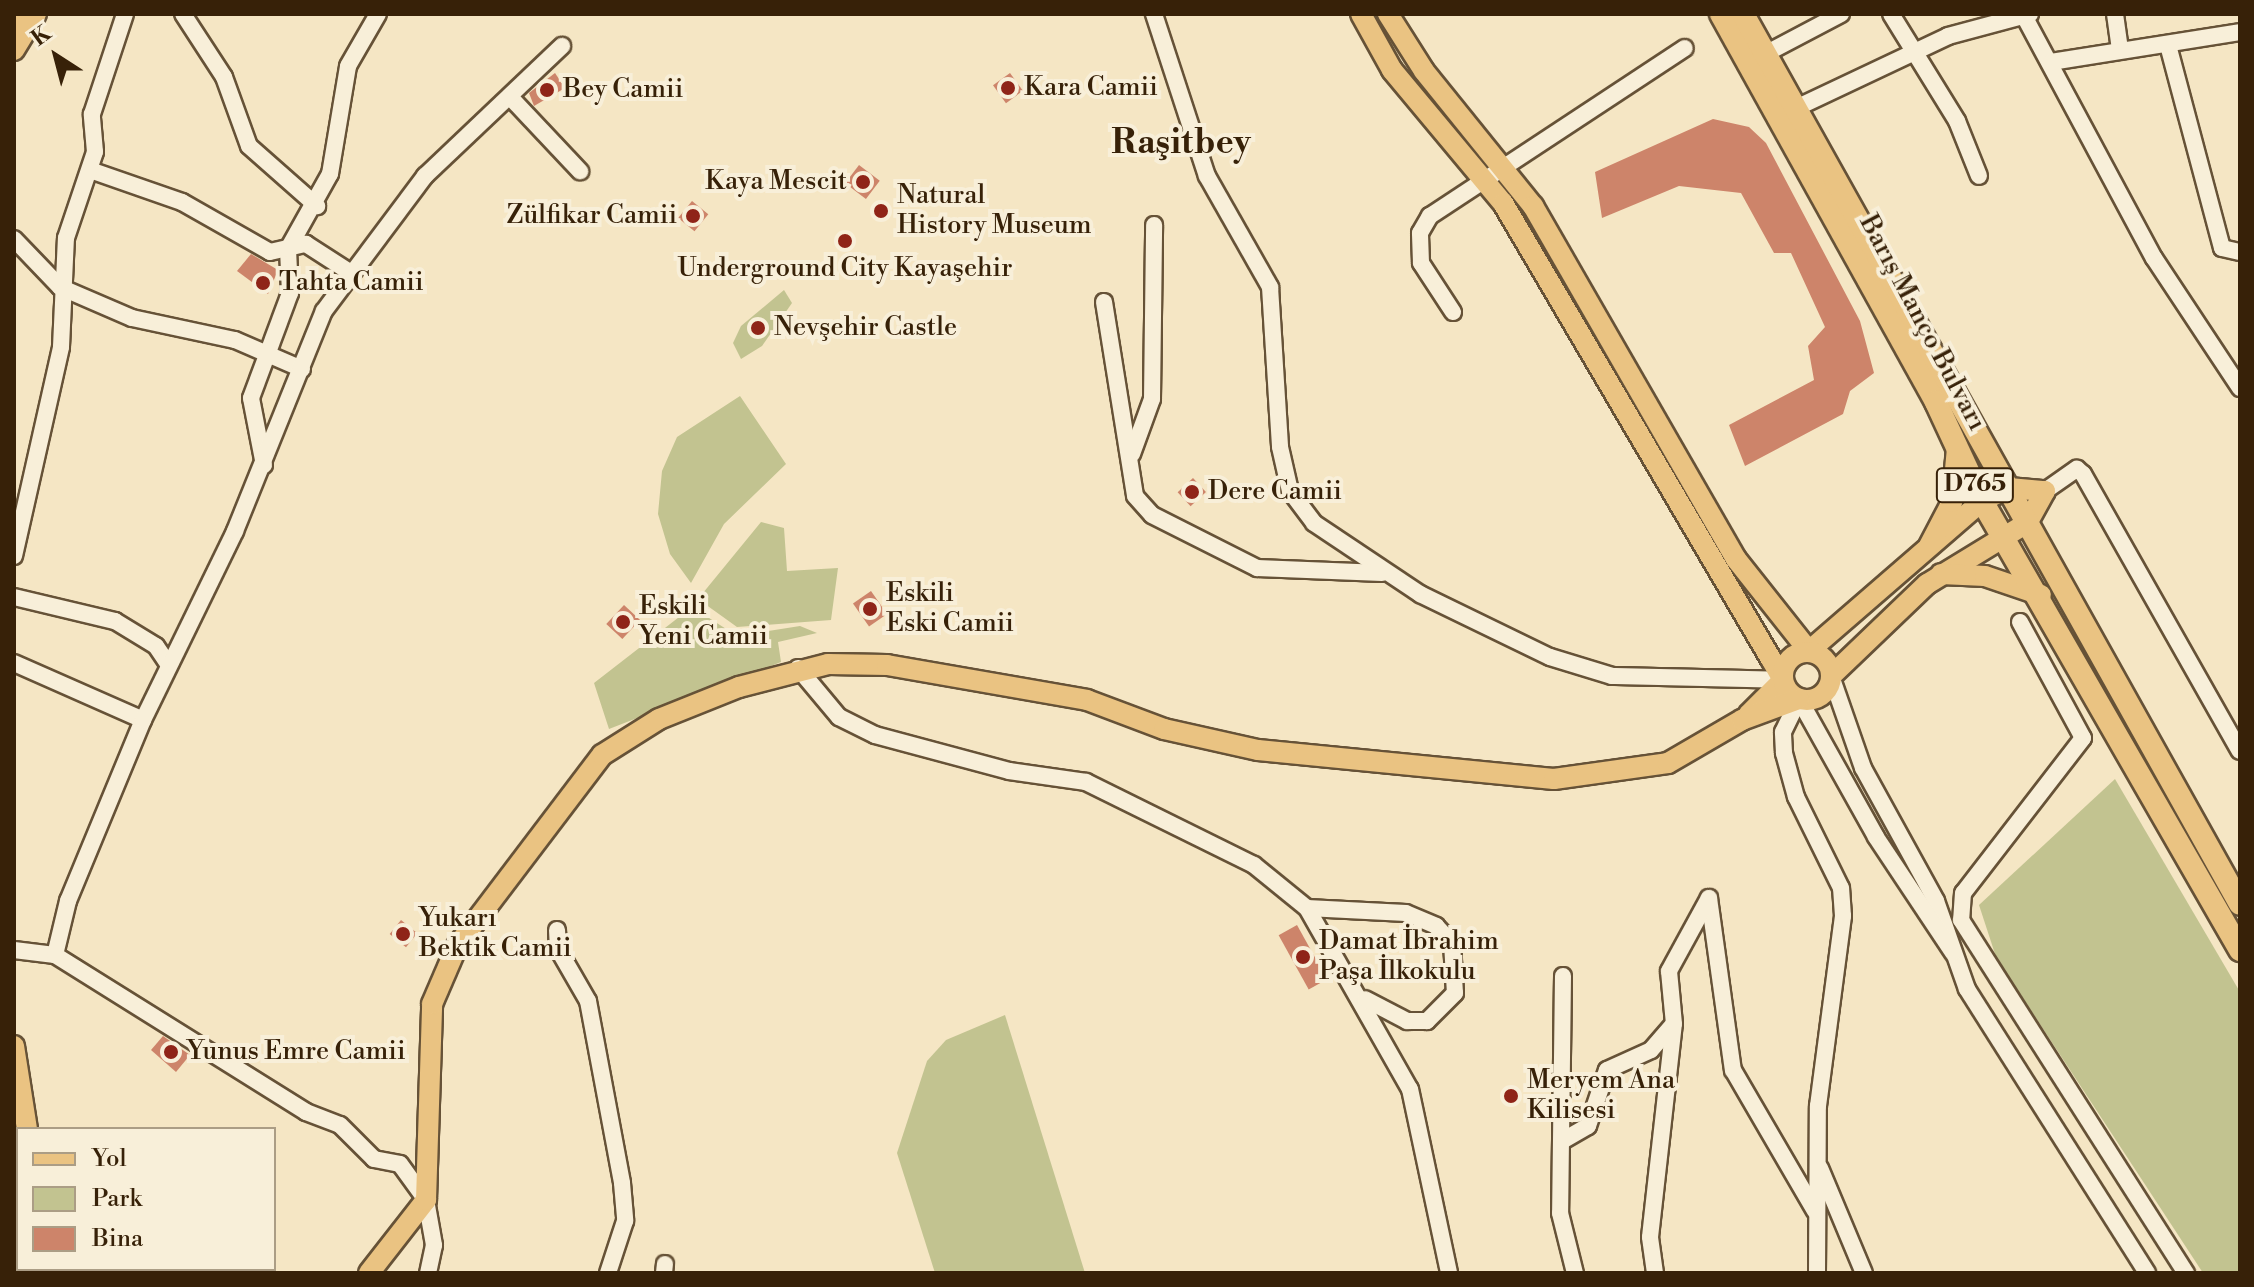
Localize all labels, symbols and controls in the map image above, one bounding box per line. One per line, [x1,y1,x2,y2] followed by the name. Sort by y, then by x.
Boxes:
[16,16,96,96] north arrow
[26,20,57,52] text: K
[1024,72,1158,104] place label: Kara Camii
[563,74,683,106] place label: Bey Camii
[999,79,1017,97] marker: Kara Camii
[538,81,556,99] marker: Bey Camii
[1111,124,1251,164] district label: Raşitbey
[705,166,847,198] place label: Kaya Mescit
[854,173,872,191] marker: Kaya Mescit
[897,180,1092,242] place label: Natural History Museum
[507,200,677,232] place label: Zülfikar Camii
[872,202,890,220] marker: Natural History Museum
[684,207,702,225] marker: Zülfikar Camii
[1852,210,1992,436] street label: Barış Manço Bulvarı
[836,232,854,250] marker: Underground City Kayaşehir
[678,253,1012,285] place label: Underground City Kayaşehir
[279,267,424,299] place label: Tahta Camii
[254,274,272,292] marker: Tahta Camii
[774,312,957,344] place label: Nevşehir Castle
[749,319,767,337] marker: Nevşehir Castle
[1935,465,2015,505] road number: D765
[1208,476,1342,508] place label: Dere Camii
[1183,483,1201,501] marker: Dere Camii
[886,578,1014,640] place label: Eskili Eski Camii
[639,591,768,652] place label: Eskili Yeni Camii
[861,600,879,618] marker: Eskili Eski Camii
[614,613,632,631] marker: Eskili Yeni Camii
[419,903,572,964] place label: Yukarı Bektik Camii
[394,925,412,943] marker: Yukarı Bektik Camii
[1319,926,1499,988] place label: Damat İbrahim Paşa İlkokulu
[1294,948,1312,966] marker: Damat İbrahim Paşa İlkokulu
[187,1036,406,1068] place label: Yunus Emre Camii
[162,1043,180,1061] marker: Yunus Emre Camii
[1527,1065,1675,1126] place label: Meryem Ana Kilisesi
[1502,1087,1520,1105] marker: Meryem Ana Kilisesi
[16,1127,276,1271] legend
[92,1144,127,1174] text: Yol
[92,1184,142,1214] text: Park
[92,1224,143,1254] text: Bina

